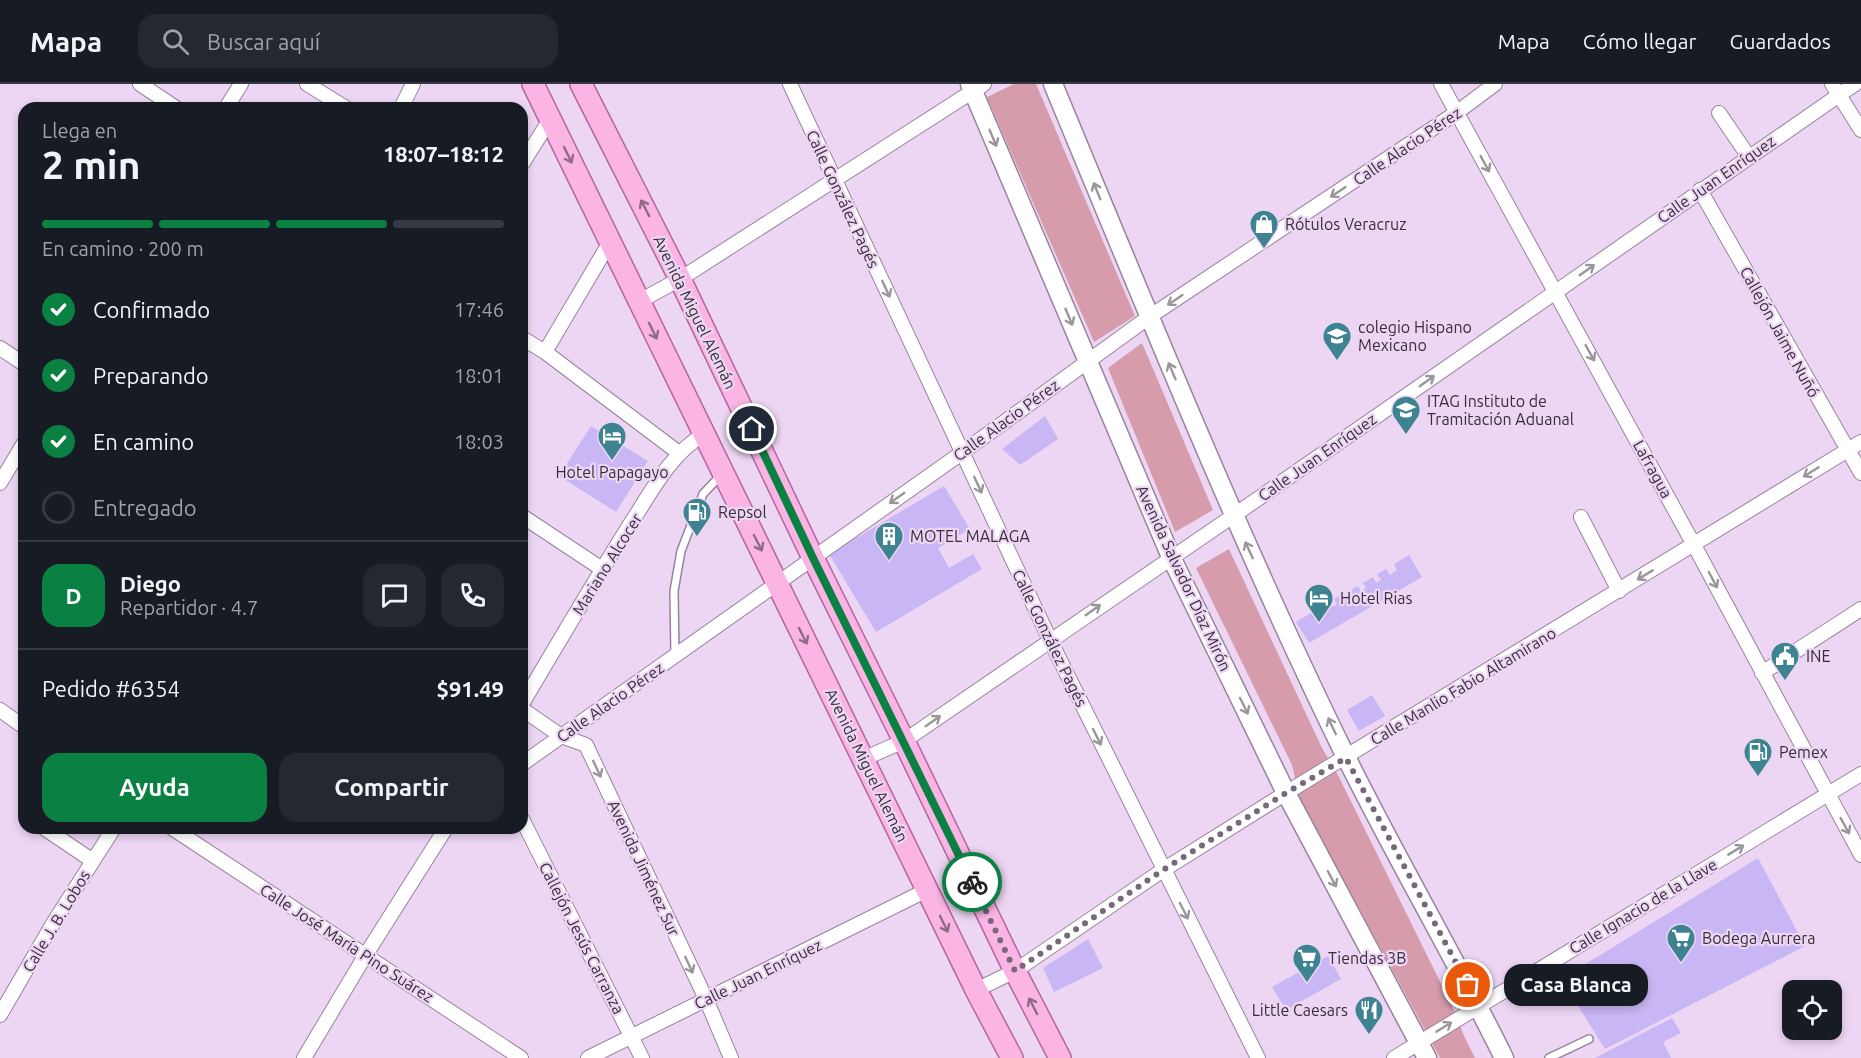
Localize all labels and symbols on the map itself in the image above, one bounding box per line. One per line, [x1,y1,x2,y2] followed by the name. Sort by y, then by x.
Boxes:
[1350,103,1464,189] street label: Calle Alacio Pérez
[803,127,883,271] street label: Calle González Pagés
[988,128,999,147] one-way arrow
[1654,132,1778,226] street label: Calle Juan Enríquez
[563,146,575,164] one-way arrow
[1480,155,1491,173] one-way arrow
[1091,182,1102,200] one-way arrow
[1330,186,1346,198] one-way arrow
[638,199,650,217] one-way arrow
[1248,208,1280,250] shop icon: Rótulos Veracruz
[1285,215,1407,233] place label: Rótulos Veracruz
[650,232,740,392] street label: Avenida Miguel Alemán
[1578,264,1595,276] one-way arrow
[1737,264,1823,400] street label: Callejón Jaime Nuñó
[880,280,892,298] one-way arrow
[1167,294,1184,306] one-way arrow
[1064,308,1075,326] one-way arrow
[1358,318,1472,354] place label: colegio Hispano Mexicano
[1321,320,1353,362] school or university icon: colegio Hispano Mexicano
[647,321,659,339] one-way arrow
[1584,345,1596,362] one-way arrow
[1166,362,1177,380] one-way arrow
[1418,375,1435,387] one-way arrow
[950,376,1062,464] street label: Calle Alacio Pérez
[1427,392,1574,428] place label: ITAG Instituto de Tramitación Aduanal
[1390,394,1422,436] school or university icon: ITAG Instituto de Tramitación Aduanal
[726,403,777,454] pin
[1255,410,1379,504] street label: Calle Juan Enríquez
[596,420,628,462] hotel icon: Hotel Papagayo
[1630,437,1676,501] street label: Lafragua
[555,463,669,481] place label: Hotel Papagayo
[1803,467,1820,479] one-way arrow
[972,475,984,493] one-way arrow
[1133,482,1235,674] street label: Avenida Salvador Díaz Mirón
[889,492,905,505] one-way arrow
[681,496,713,538] fuel station icon: Repsol
[718,503,767,521] place label: Repsol
[569,510,645,618] street label: Mariano Alcocer
[873,520,905,562] building icon: MOTEL MALAGA
[910,527,1030,545] place label: MOTEL MALAGA
[753,534,764,552] one-way arrow
[1243,541,1255,559] one-way arrow
[1009,567,1091,710] street label: Calle González Pagés
[1637,569,1654,581] one-way arrow
[1707,571,1719,588] one-way arrow
[1303,582,1335,624] hotel icon: Hotel Rias
[1340,589,1413,607] place label: Hotel Rias
[1085,604,1101,616] one-way arrow
[1367,623,1559,749] street label: Calle Manlio Fabio Altamirano
[798,626,810,644] one-way arrow
[1769,640,1801,682] public building icon: INE
[1806,647,1831,665] place label: INE
[553,658,667,746] street label: Calle Alacio Pérez
[822,685,912,845] street label: Avenida Miguel Alemán
[1238,696,1250,714] one-way arrow
[924,715,940,727] one-way arrow
[1325,718,1337,736] one-way arrow
[1092,727,1104,745] one-way arrow
[1742,736,1774,778] fuel station icon: Pemex
[1779,743,1828,761] place label: Pemex
[591,760,603,778] one-way arrow
[605,797,683,939] street label: Avenida Jiménez Sur
[1840,816,1851,834] one-way arrow
[1727,843,1744,855] one-way arrow
[942,852,1002,912] courier
[1566,855,1720,957] street label: Calle Ignacio de la Llave
[536,859,628,1017] street label: Callejón Jesús Carranza
[19,867,93,975] street label: Calle J. B. Lobos
[1327,870,1338,888] one-way arrow
[257,880,437,1006] street label: Calle José María Pino Suárez
[1179,902,1190,920] one-way arrow
[939,915,950,933] one-way arrow
[1665,922,1697,964] supermarket icon: Bodega Aurrera
[1702,929,1816,947] place label: Bodega Aurrera
[691,935,825,1013] street label: Calle Juan Enríquez
[1291,942,1323,984] supermarket icon: Tiendas 3B
[1328,949,1406,967] place label: Tiendas 3B
[684,955,696,973] one-way arrow
[1442,959,1493,1010] pin
[1504,964,1648,1006] callout: Casa Blanca
[1353,994,1385,1036] restaurant icon: Little Caesars
[1027,997,1039,1015] one-way arrow
[1252,1001,1348,1019] place label: Little Caesars
[1435,1021,1452,1033] one-way arrow

